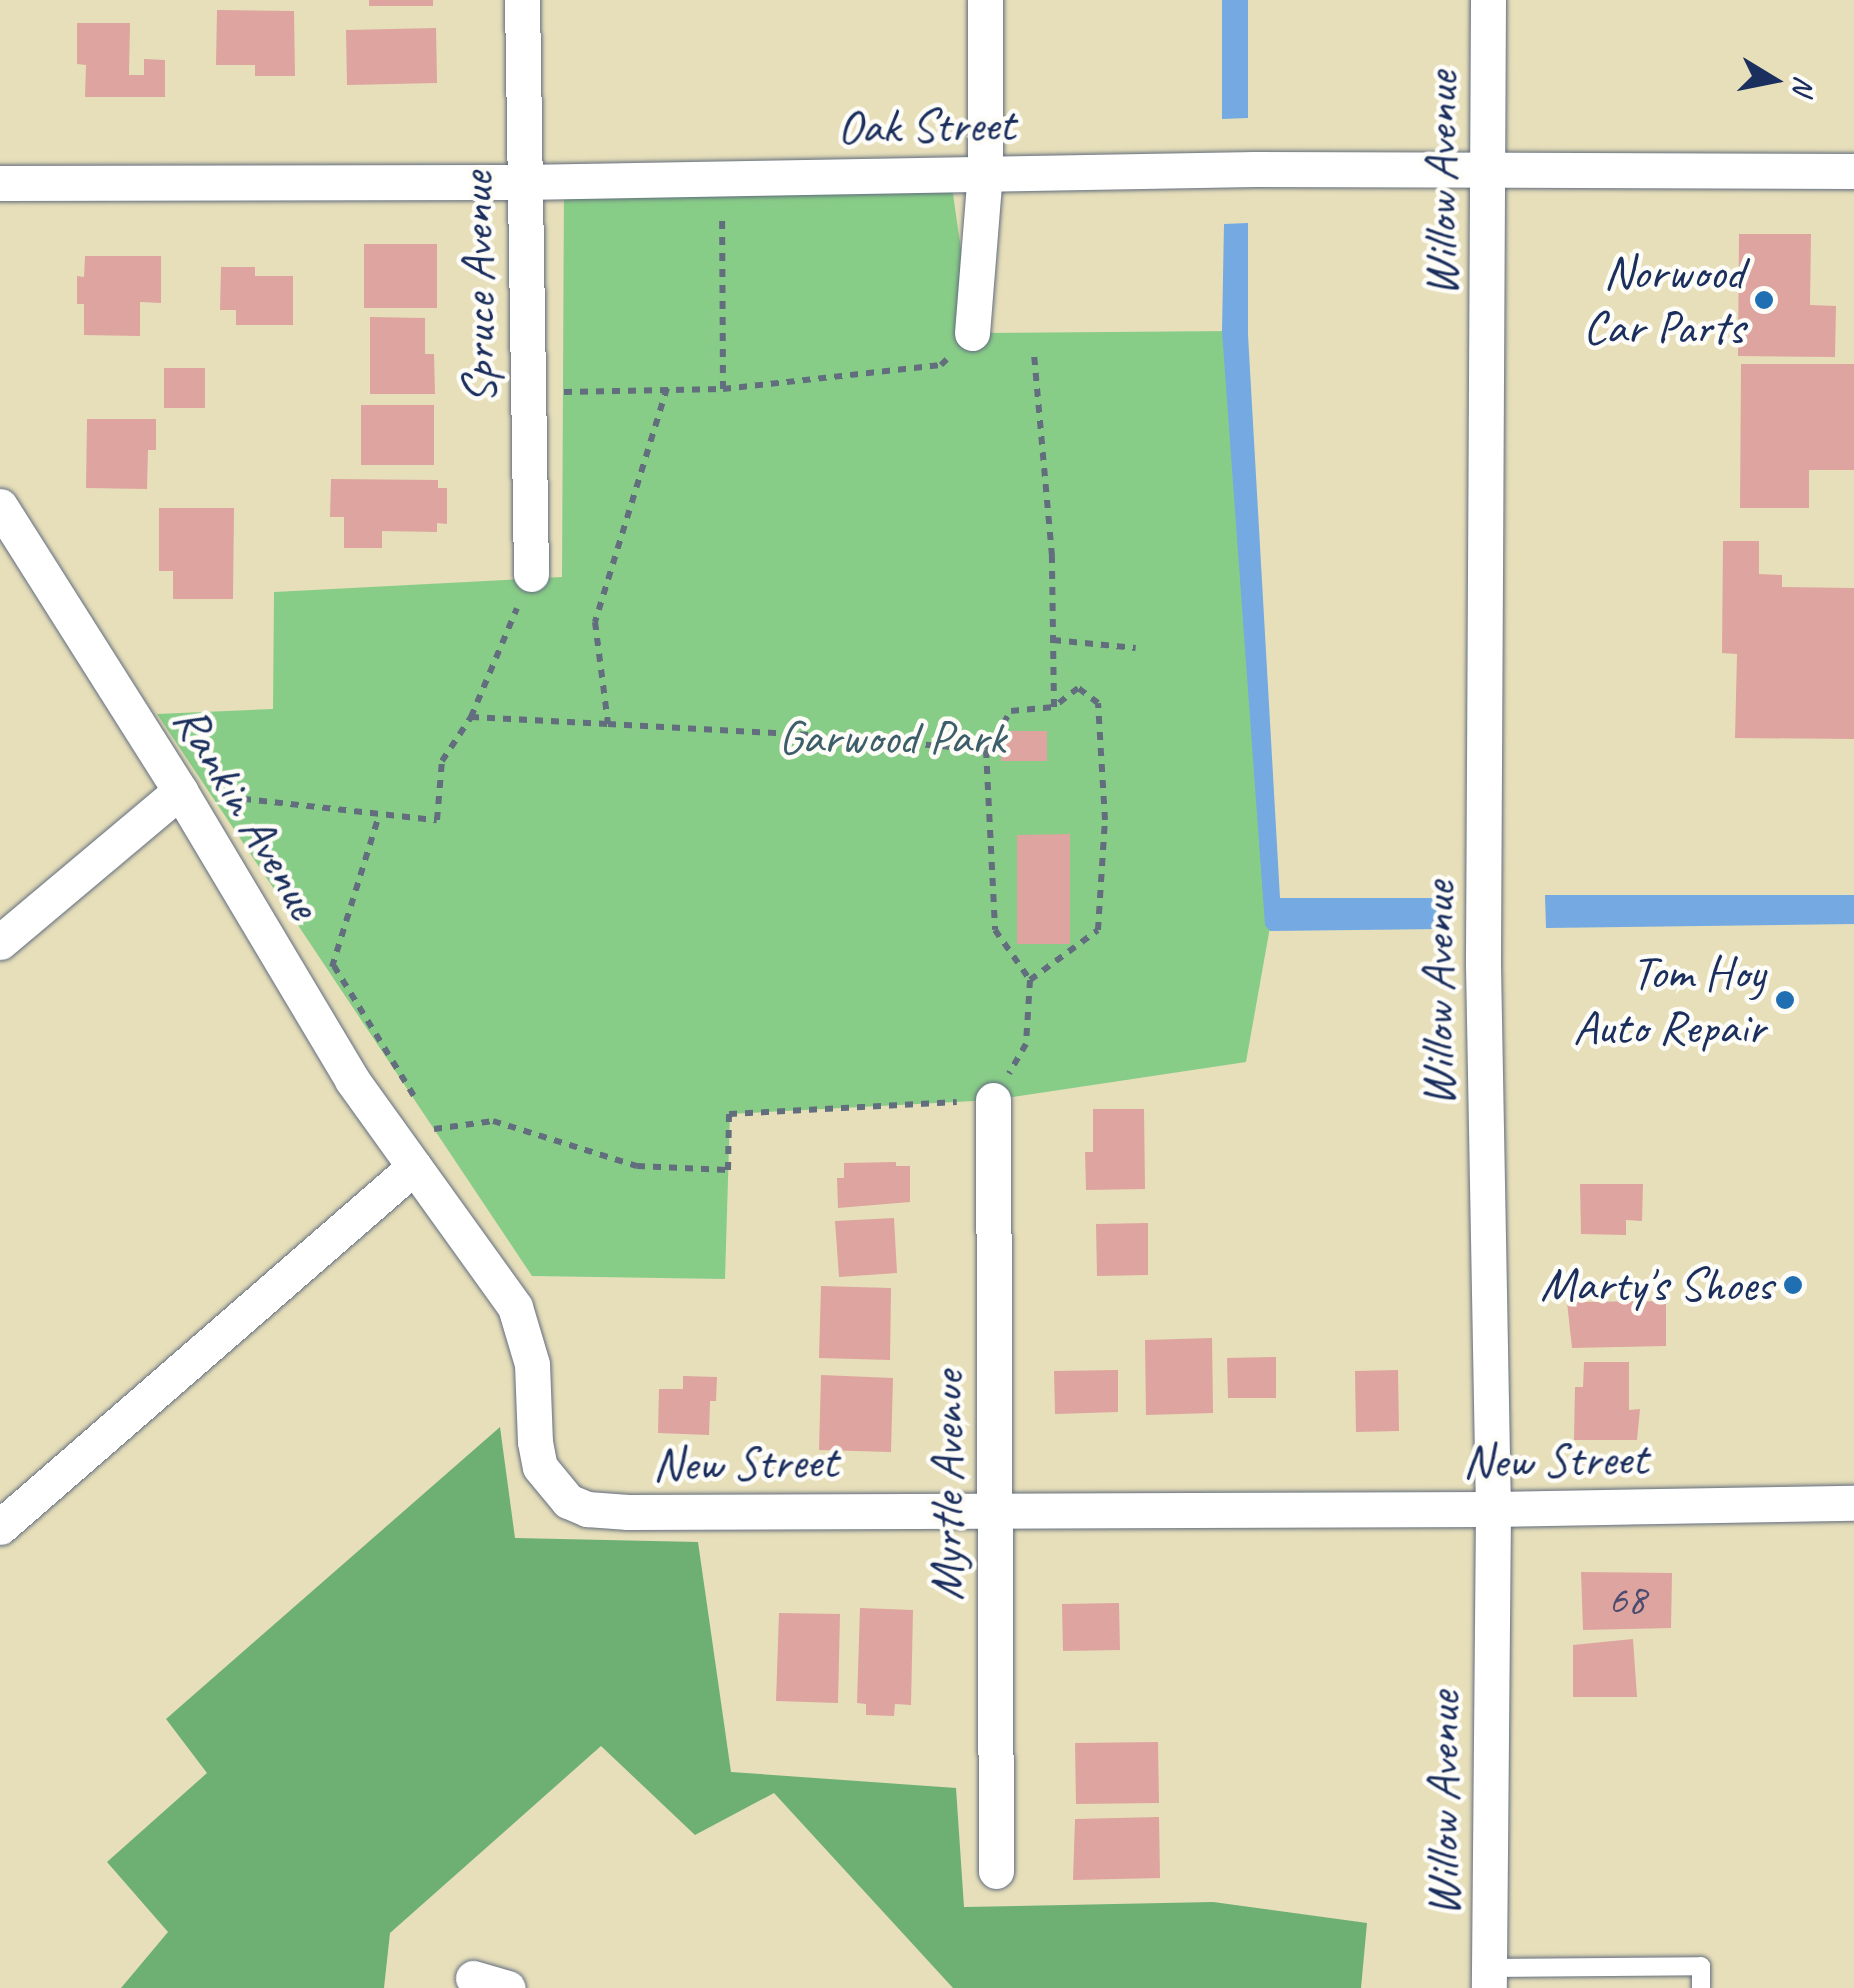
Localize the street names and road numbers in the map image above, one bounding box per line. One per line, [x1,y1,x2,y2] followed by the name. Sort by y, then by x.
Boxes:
[1412,72,1470,296] street label: Willow Avenue
[836,96,1016,156] street label: Oak Street
[447,172,509,404] street label: Spruce Avenue
[161,695,333,929] street label: Rankin Avenue
[1409,882,1467,1106] street label: Willow Avenue
[918,1371,976,1601] street label: Myrtle Avenue
[1462,1430,1648,1490] street label: New Street
[652,1433,838,1493] street label: New Street
[1414,1692,1472,1916] street label: Willow Avenue

